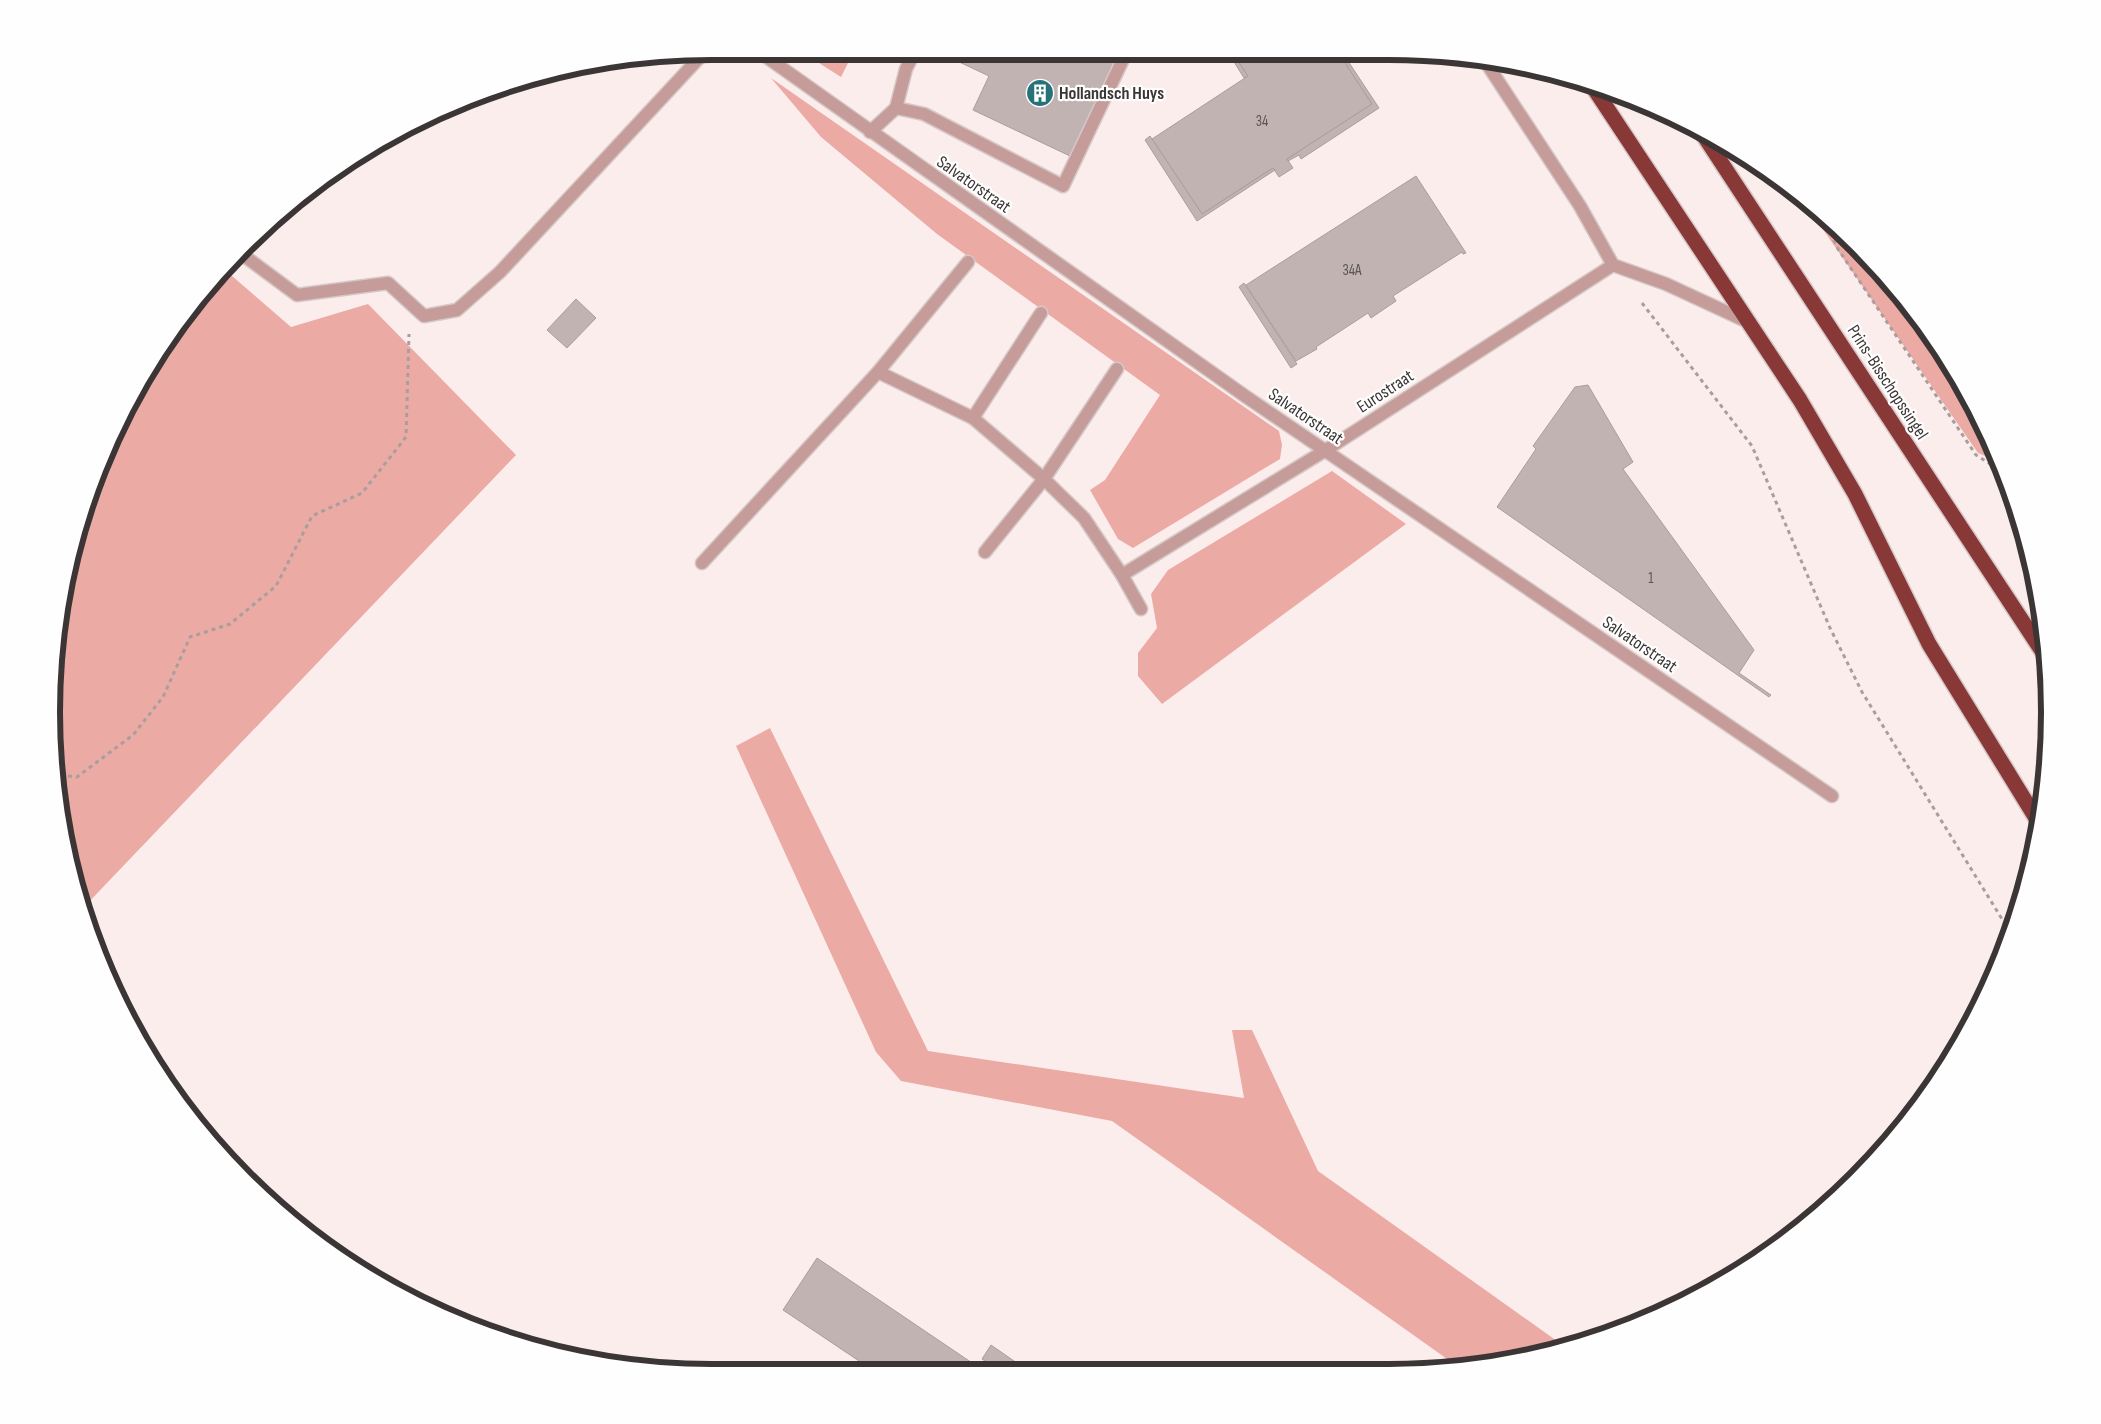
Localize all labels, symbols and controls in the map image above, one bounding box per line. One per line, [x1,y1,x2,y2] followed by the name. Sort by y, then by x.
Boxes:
[1025,78,1055,108] building icon: Hollandsch Huys
[1059,83,1164,104] place label: Hollandsch Huys
[1256,112,1268,131] house number: 34
[933,151,1015,218] street label: Salvatorstraat
[1342,261,1362,280] house number: 34A
[1843,321,1932,443] street label: Prins-Bisschopssingel
[1353,365,1418,418] street label: Eurostraat
[1264,384,1347,449] street label: Salvatorstraat
[1648,569,1654,588] house number: 1
[1598,612,1681,677] street label: Salvatorstraat

